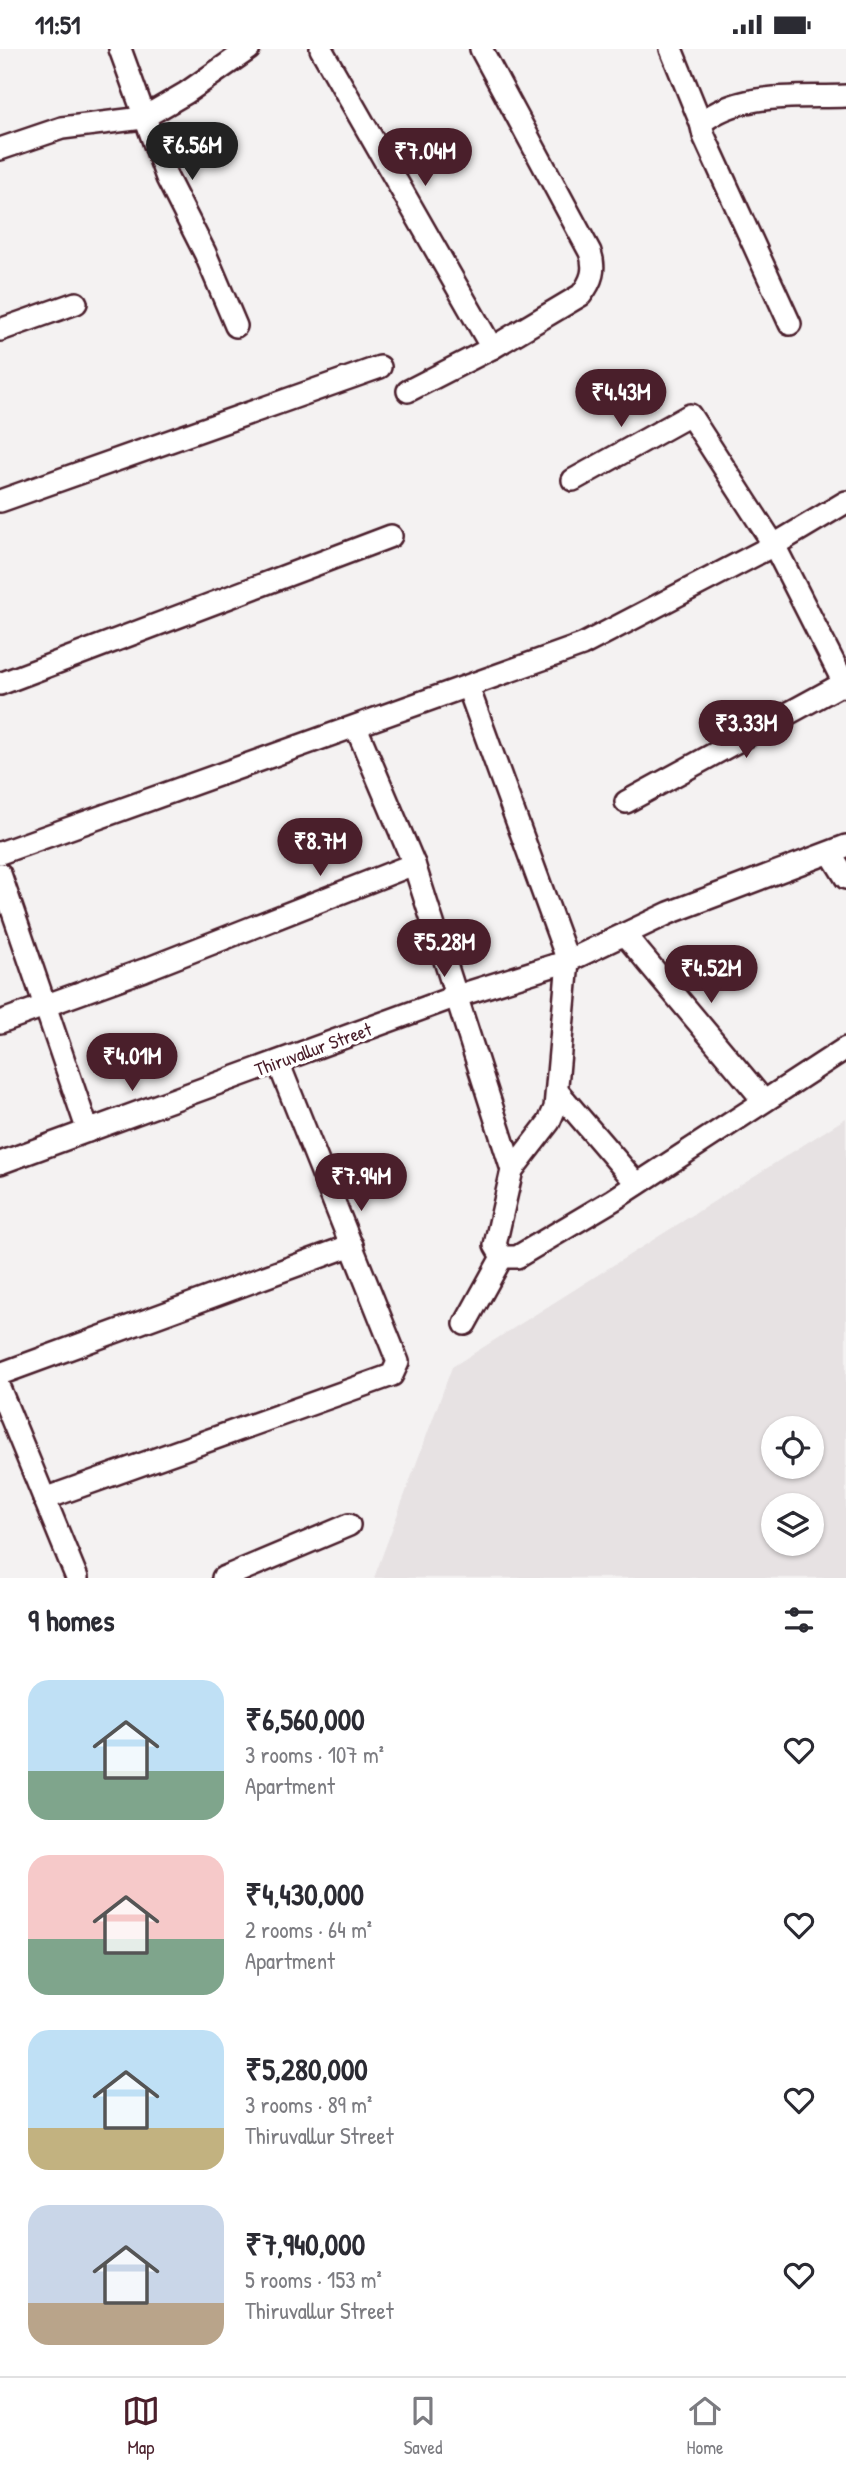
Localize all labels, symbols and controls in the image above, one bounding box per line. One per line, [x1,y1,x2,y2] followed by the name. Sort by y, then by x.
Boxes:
[35,7,80,42] text: 11:51
[135,123,249,182] pin: ₹6.56M
[162,129,222,160] text: ₹6.56M
[368,129,482,188] pin: ₹7.04M
[394,135,456,166] text: ₹7.04M
[564,369,678,429] pin: ₹4.43M
[591,376,651,407] text: ₹4.43M
[689,701,803,760] pin: ₹3.33M
[715,707,777,738] text: ₹3.33M
[271,819,369,878] pin: ₹8.7M
[293,825,347,856] text: ₹8.7M
[387,919,501,979] pin: ₹5.28M
[413,926,475,957] text: ₹5.28M
[654,946,768,1005] pin: ₹4.52M
[681,952,741,983] text: ₹4.52M
[251,1016,376,1082] street label: Thiruvallur Street
[75,1033,189,1093] pin: ₹4.01M
[102,1040,162,1071] text: ₹4.01M
[304,1153,418,1213] pin: ₹7.94M
[331,1160,391,1191] text: ₹7.94M
[761,1416,824,1556] map controls
[761,1416,824,1479] button: locate
[761,1493,824,1556] button: layers
[28,1600,115,1640] text: 9 homes
[780,1601,818,1639] icon: filters
[245,1699,365,1739] text: ₹6,560,000
[84,1708,168,1792] icon: home
[780,1731,818,1769] icon: heart
[245,1739,384,1770] text: 3 rooms · 107 m²
[245,1770,335,1801] text: Apartment
[245,1874,364,1914] text: ₹4,430,000
[84,1883,168,1967] icon: home
[780,1906,818,1944] icon: heart
[245,1914,372,1945] text: 2 rooms · 64 m²
[245,1945,335,1976] text: Apartment
[245,2049,368,2089] text: ₹5,280,000
[84,2058,168,2142] icon: home
[780,2081,818,2119] icon: heart
[245,2089,372,2120] text: 3 rooms · 89 m²
[245,2120,394,2151] text: Thiruvallur Street
[245,2224,365,2264] text: ₹7,940,000
[84,2233,168,2317] icon: home
[780,2256,818,2294] icon: heart
[245,2264,382,2295] text: 5 rooms · 153 m²
[245,2295,394,2326] text: Thiruvallur Street
[122,2392,160,2460] tab: Map
[404,2392,442,2460] tab: Saved
[686,2392,724,2460] tab: Home

